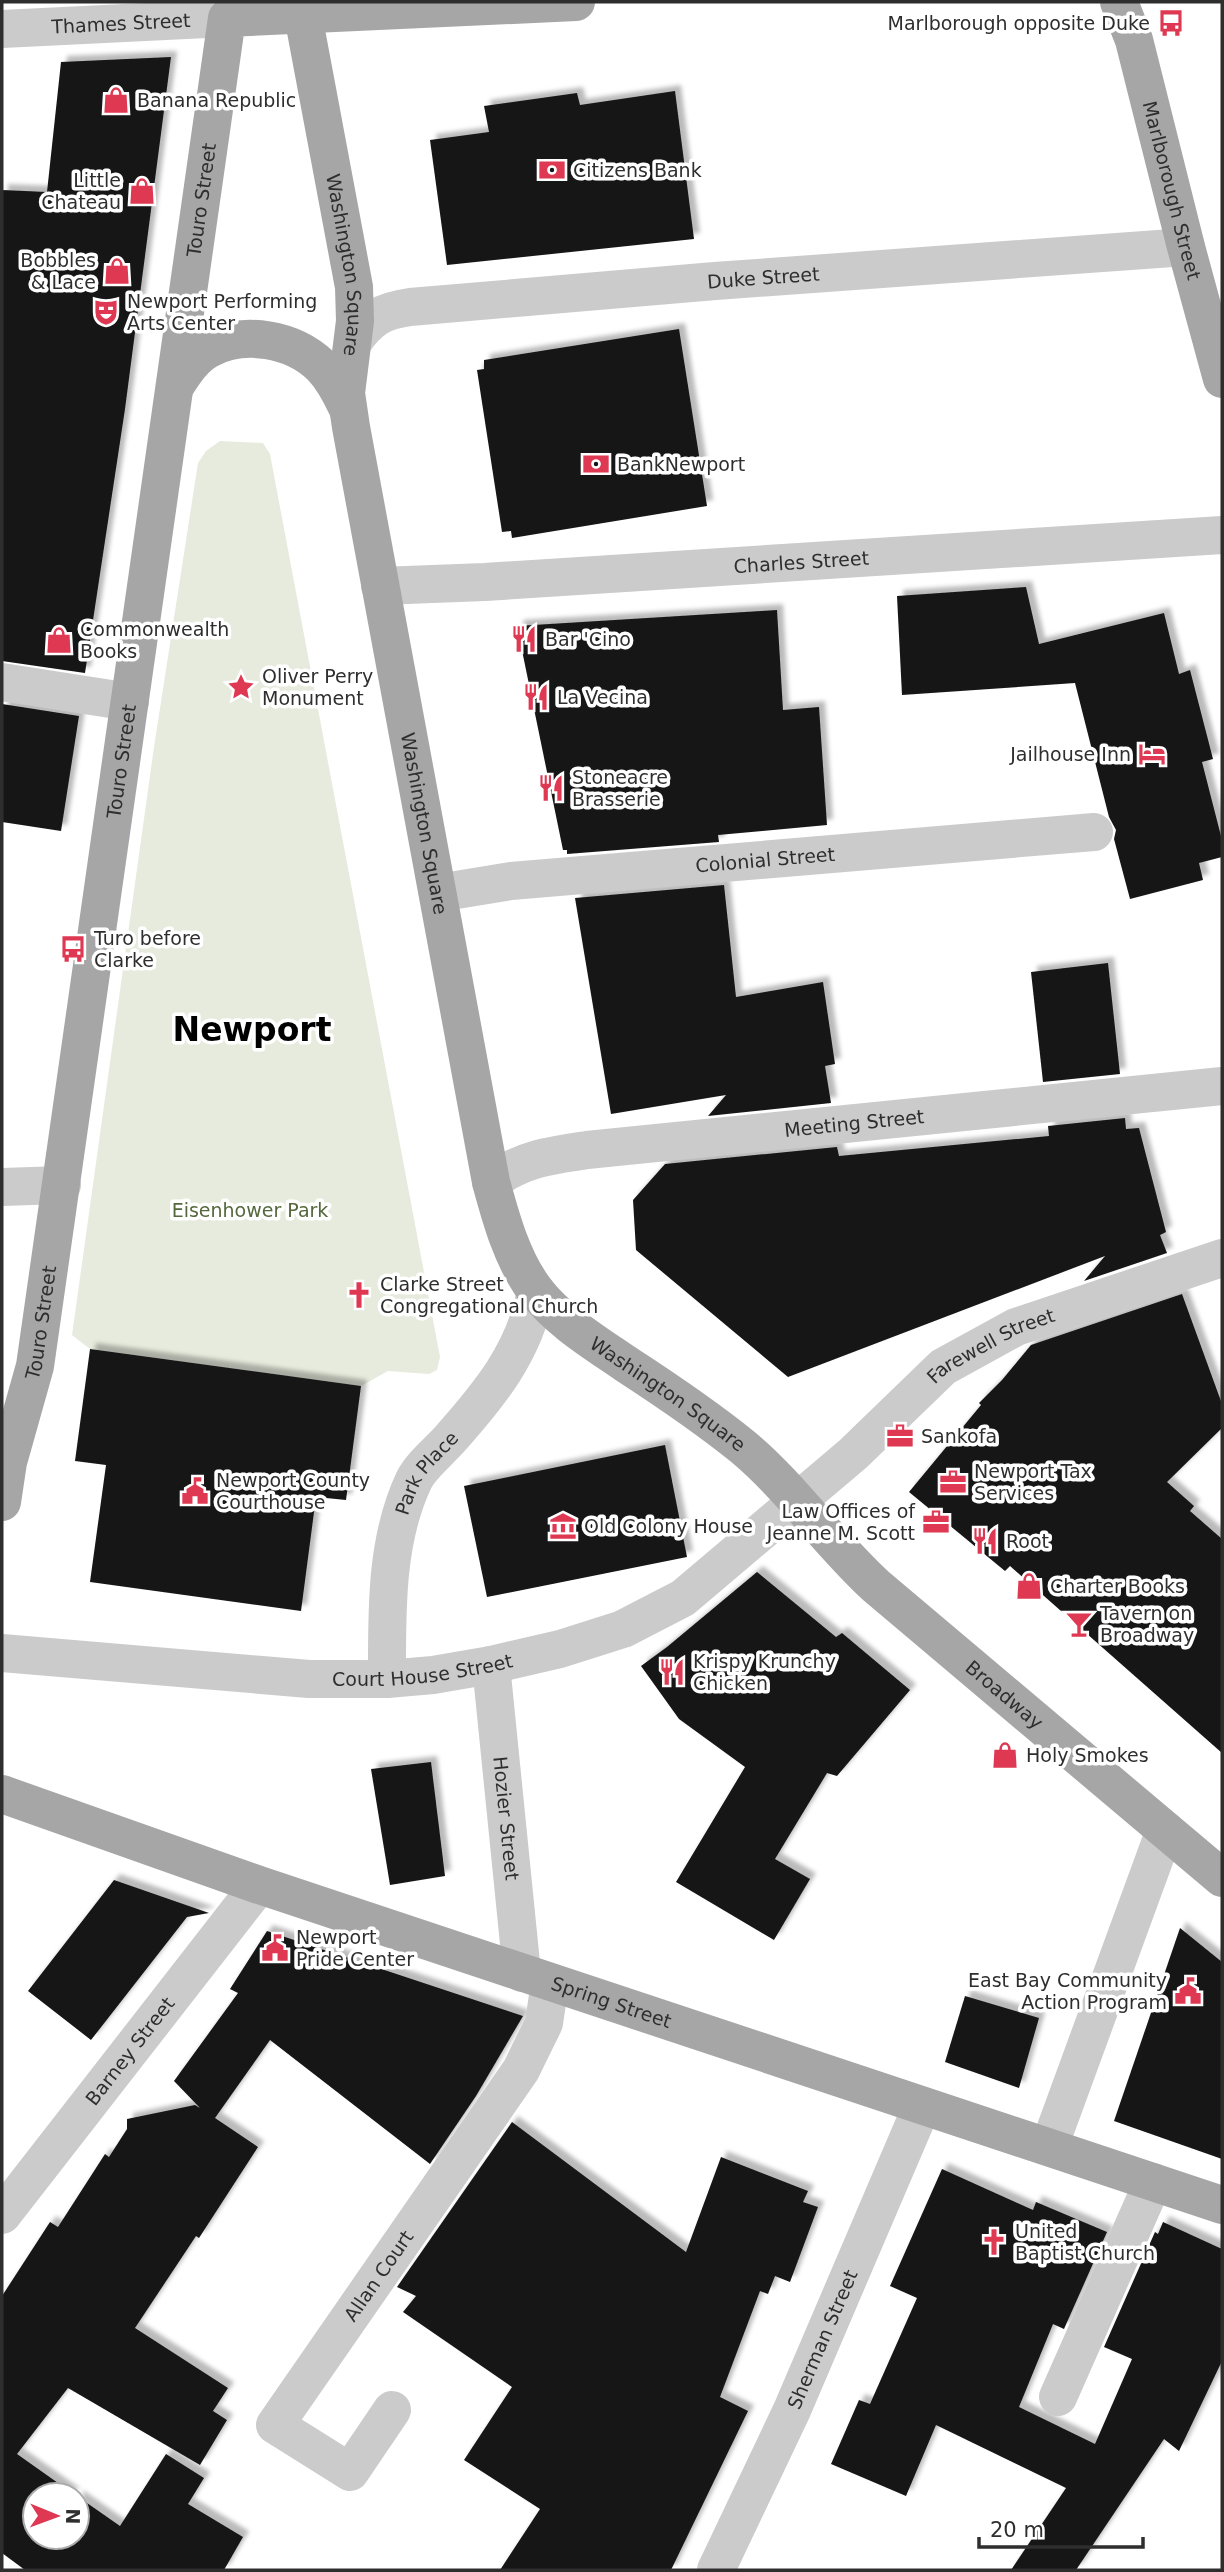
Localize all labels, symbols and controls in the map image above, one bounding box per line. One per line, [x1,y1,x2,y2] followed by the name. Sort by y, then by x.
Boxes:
[1156,8,1186,38] bus stop icon: Marlborough opposite Duke
[50,9,191,38] street label: Thames Street
[888,12,1150,34] place label: Marlborough opposite Duke
[101,85,131,115] shop icon: Banana Republic
[137,89,296,111] place label: Banana Republic
[1139,99,1205,282] street label: Marlborough Street
[182,142,220,259] street label: Touro Street
[537,155,567,185] bank icon: Citizens Bank
[573,159,702,181] place label: Citizens Bank
[41,169,121,213] place label: Little Chateau
[322,172,366,358] street label: Washington Square
[127,176,157,206] shop icon: Little Chateau
[20,249,96,293] place label: Bobbles & Lace
[102,256,132,286] shop icon: Bobbles & Lace
[706,262,820,293] street label: Duke Street
[127,290,317,334] place label: Newport Performing Arts Center
[91,297,121,327] theatre icon: Newport Performing Arts Center
[581,449,611,479] bank icon: BankNewport
[617,453,745,475] place label: BankNewport
[733,547,870,577] street label: Charles Street
[80,618,229,662] place label: Commonwealth Books
[509,624,539,654] restaurant icon: Bar 'Cino
[44,625,74,655] shop icon: Commonwealth Books
[545,628,631,650] place label: Bar 'Cino
[262,665,373,709] place label: Oliver Perry Monument
[226,672,256,702] place icon: Oliver Perry Monument
[521,682,551,712] restaurant icon: La Vecina
[557,686,648,708] place label: La Vecina
[102,703,140,821] street label: Touro Street
[397,731,452,916] street label: Washington Square
[1137,739,1167,769] hotel icon: Jailhouse Inn
[1009,743,1131,765] place label: Jailhouse Inn
[572,766,668,810] place label: Stoneacre Brasserie
[536,773,566,803] restaurant icon: Stoneacre Brasserie
[694,843,836,876] street label: Colonial Street
[93,927,201,971] place label: Turo before Clarke
[58,934,88,964] bus stop icon: Turo before Clarke
[173,1010,332,1049] district label: Newport
[783,1105,925,1141] street label: Meeting Street
[172,1199,328,1221] park label: Eisenhower Park
[20,1264,60,1383] street label: Touro Street
[380,1273,598,1317] place label: Clarke Street Congregational Church
[344,1280,374,1310] church icon: Clarke Street Congregational Church
[922,1304,1057,1388] street label: Farewell Street
[586,1332,750,1456] street label: Washington Square
[885,1421,915,1451] office icon: Sankofa
[921,1425,997,1447] place label: Sankofa
[391,1427,463,1517] street label: Park Place
[974,1460,1092,1504] place label: Newport Tax Services
[938,1467,968,1497] office icon: Newport Tax Services
[216,1469,370,1513] place label: Newport County Courthouse
[180,1476,210,1506] public building icon: Newport County Courthouse
[766,1500,916,1544] place label: Law Offices of Jeanne M. Scott
[921,1507,951,1537] office icon: Law Offices of Jeanne M. Scott
[548,1511,578,1541] museum icon: Old Colony House
[584,1515,753,1537] place label: Old Colony House
[970,1526,1000,1556] restaurant icon: Root
[1006,1530,1049,1552] place label: Root
[1014,1571,1044,1601] shop icon: Charter Books
[1050,1575,1185,1597] place label: Charter Books
[1099,1602,1194,1646] place label: Tavern on Broadway
[1064,1609,1094,1639] bar icon: Tavern on Broadway
[332,1649,515,1690] street label: Court House Street
[693,1650,836,1694] place label: Krispy Krunchy Chicken
[962,1656,1048,1733] street label: Broadway
[657,1657,687,1687] restaurant icon: Krispy Krunchy Chicken
[990,1740,1020,1770] shop icon: Holy Smokes
[1026,1744,1149,1766] place label: Holy Smokes
[489,1755,524,1881] street label: Hozier Street
[296,1926,414,1970] place label: Newport Pride Center
[260,1933,290,1963] public building icon: Newport Pride Center
[968,1969,1167,2013] place label: East Bay Community Action Program
[549,1972,674,2032] street label: Spring Street
[1173,1976,1203,2006] public building icon: East Bay Community Action Program
[81,1992,179,2109] street label: Barney Street
[1015,2220,1155,2264] place label: United Baptist Church
[339,2226,418,2325] street label: Allan Court
[979,2227,1009,2257] church icon: United Baptist Church
[783,2266,862,2412] street label: Sherman Street
[21,2481,91,2551] north arrow
[979,2506,1144,2550] scale bar
[62,2508,84,2524] text: N
[990,2518,1044,2542] text: 20 m

